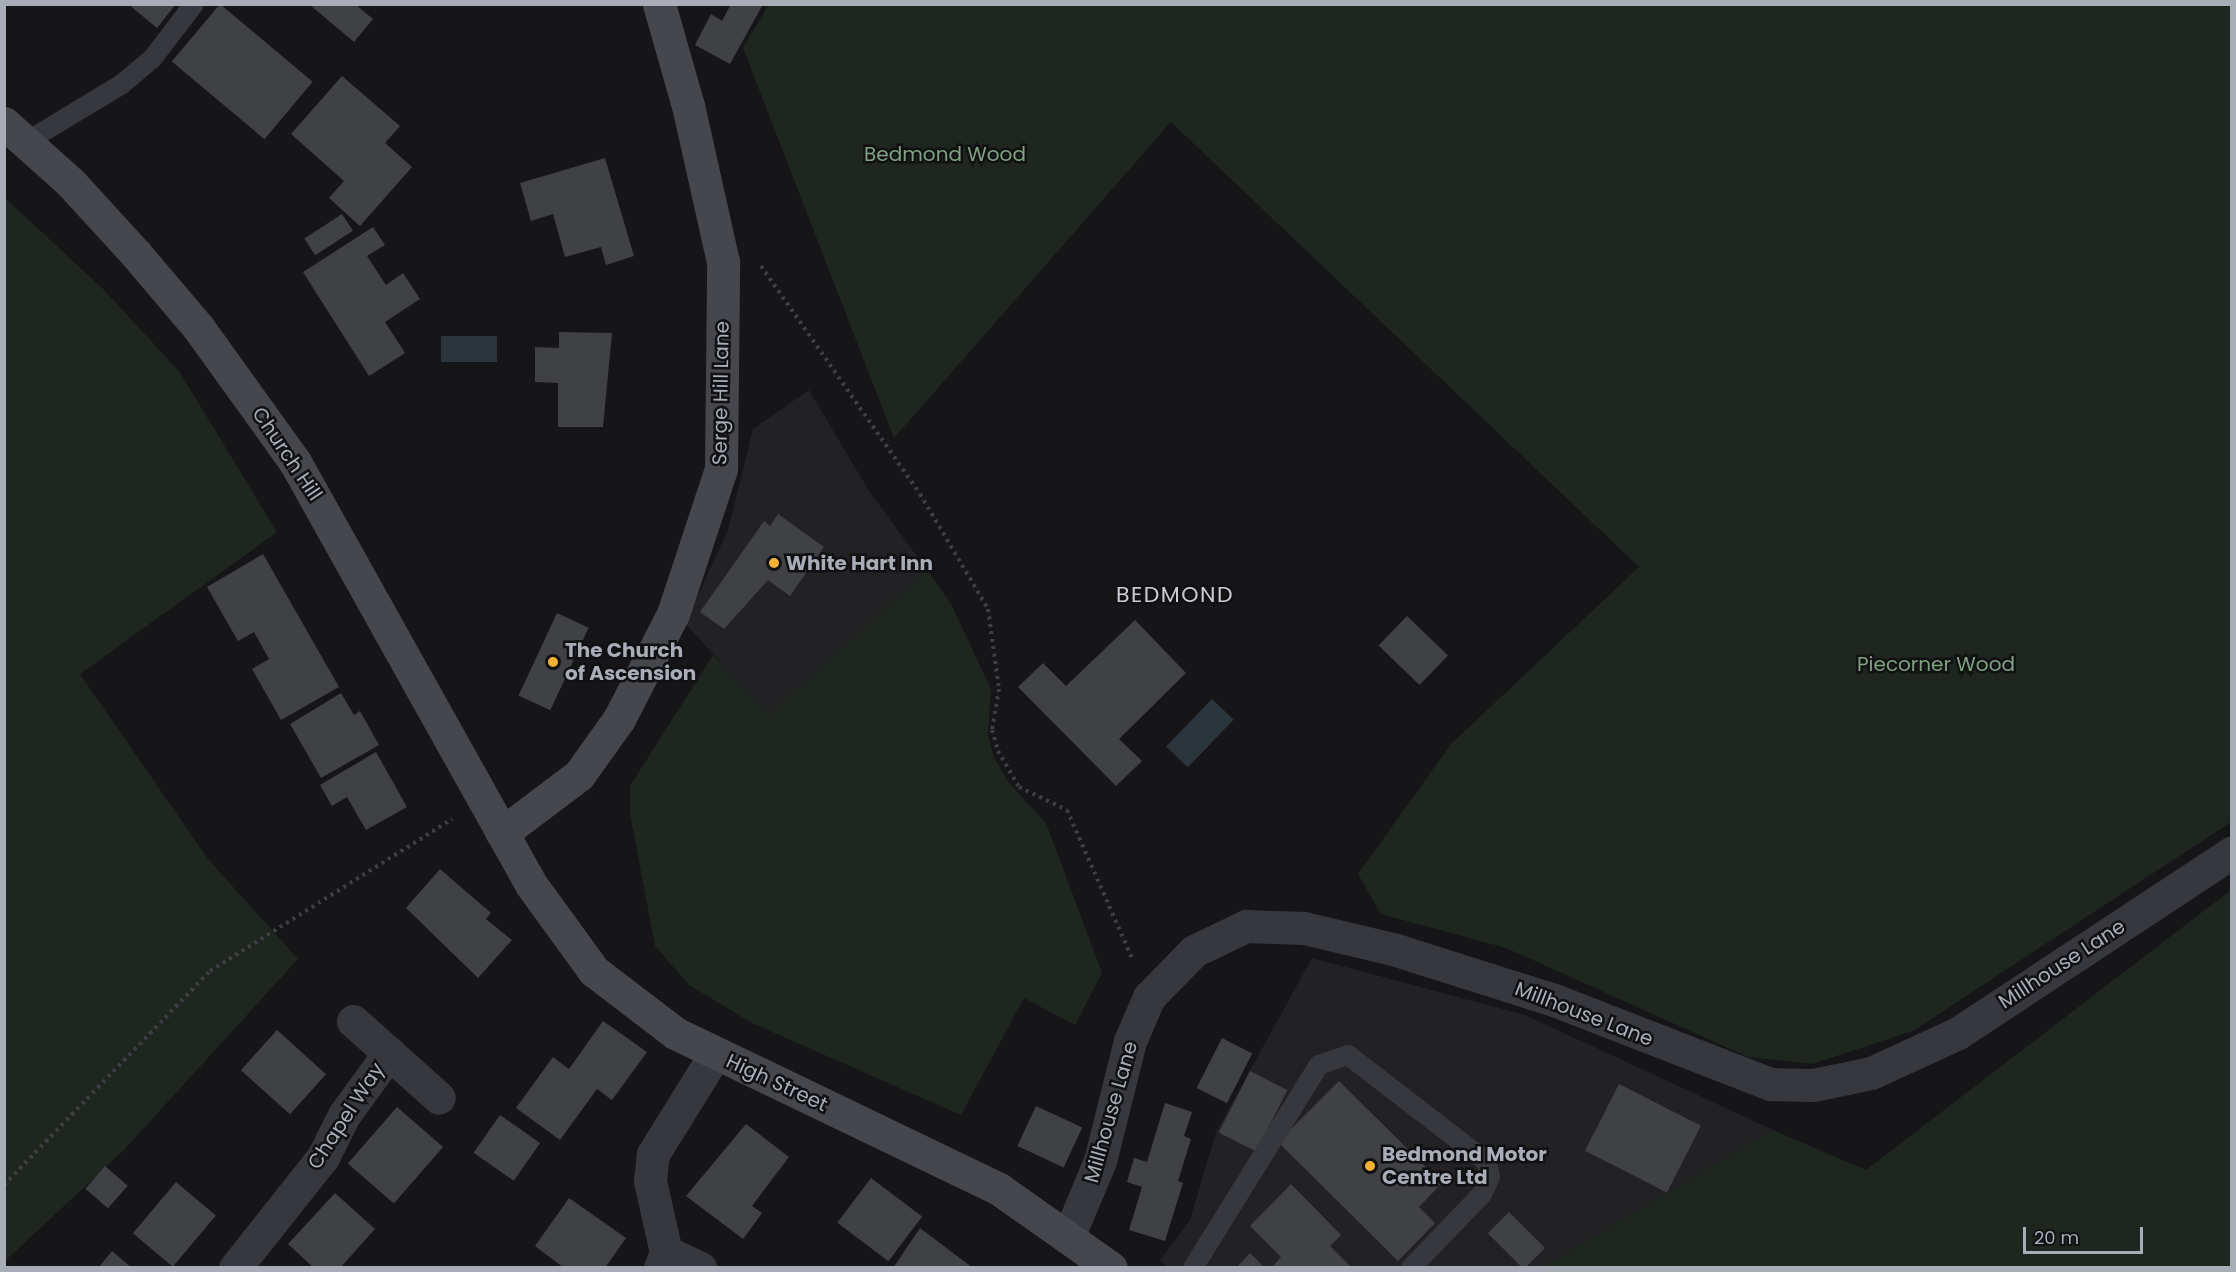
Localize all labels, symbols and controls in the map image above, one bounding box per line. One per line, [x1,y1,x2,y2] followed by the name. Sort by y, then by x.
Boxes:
[864,142,1026,166] park label: Bedmond Wood
[708,321,734,465] street label: Serge Hill Lane
[247,403,327,505] street label: Church Hill
[786,551,933,575] place label: White Hart Inn
[767,556,781,570] marker: White Hart Inn
[1116,582,1234,608] district label: BEDMOND
[565,638,696,685] place label: The Church of Ascension
[1857,652,2015,676] park label: Piecorner Wood
[546,655,560,669] marker: The Church of Ascension
[1994,914,2130,1014] street label: Millhouse Lane
[1512,977,1656,1051] street label: Millhouse Lane
[1079,1039,1143,1185] street label: Millhouse Lane
[723,1049,831,1117] street label: High Street
[303,1058,389,1174] street label: Chapel Way
[1382,1142,1547,1189] place label: Bedmond Motor Centre Ltd
[1363,1159,1377,1173] marker: Bedmond Motor Centre Ltd
[2026,1215,2146,1253] scale bar
[2034,1225,2079,1250] text: 20 m

